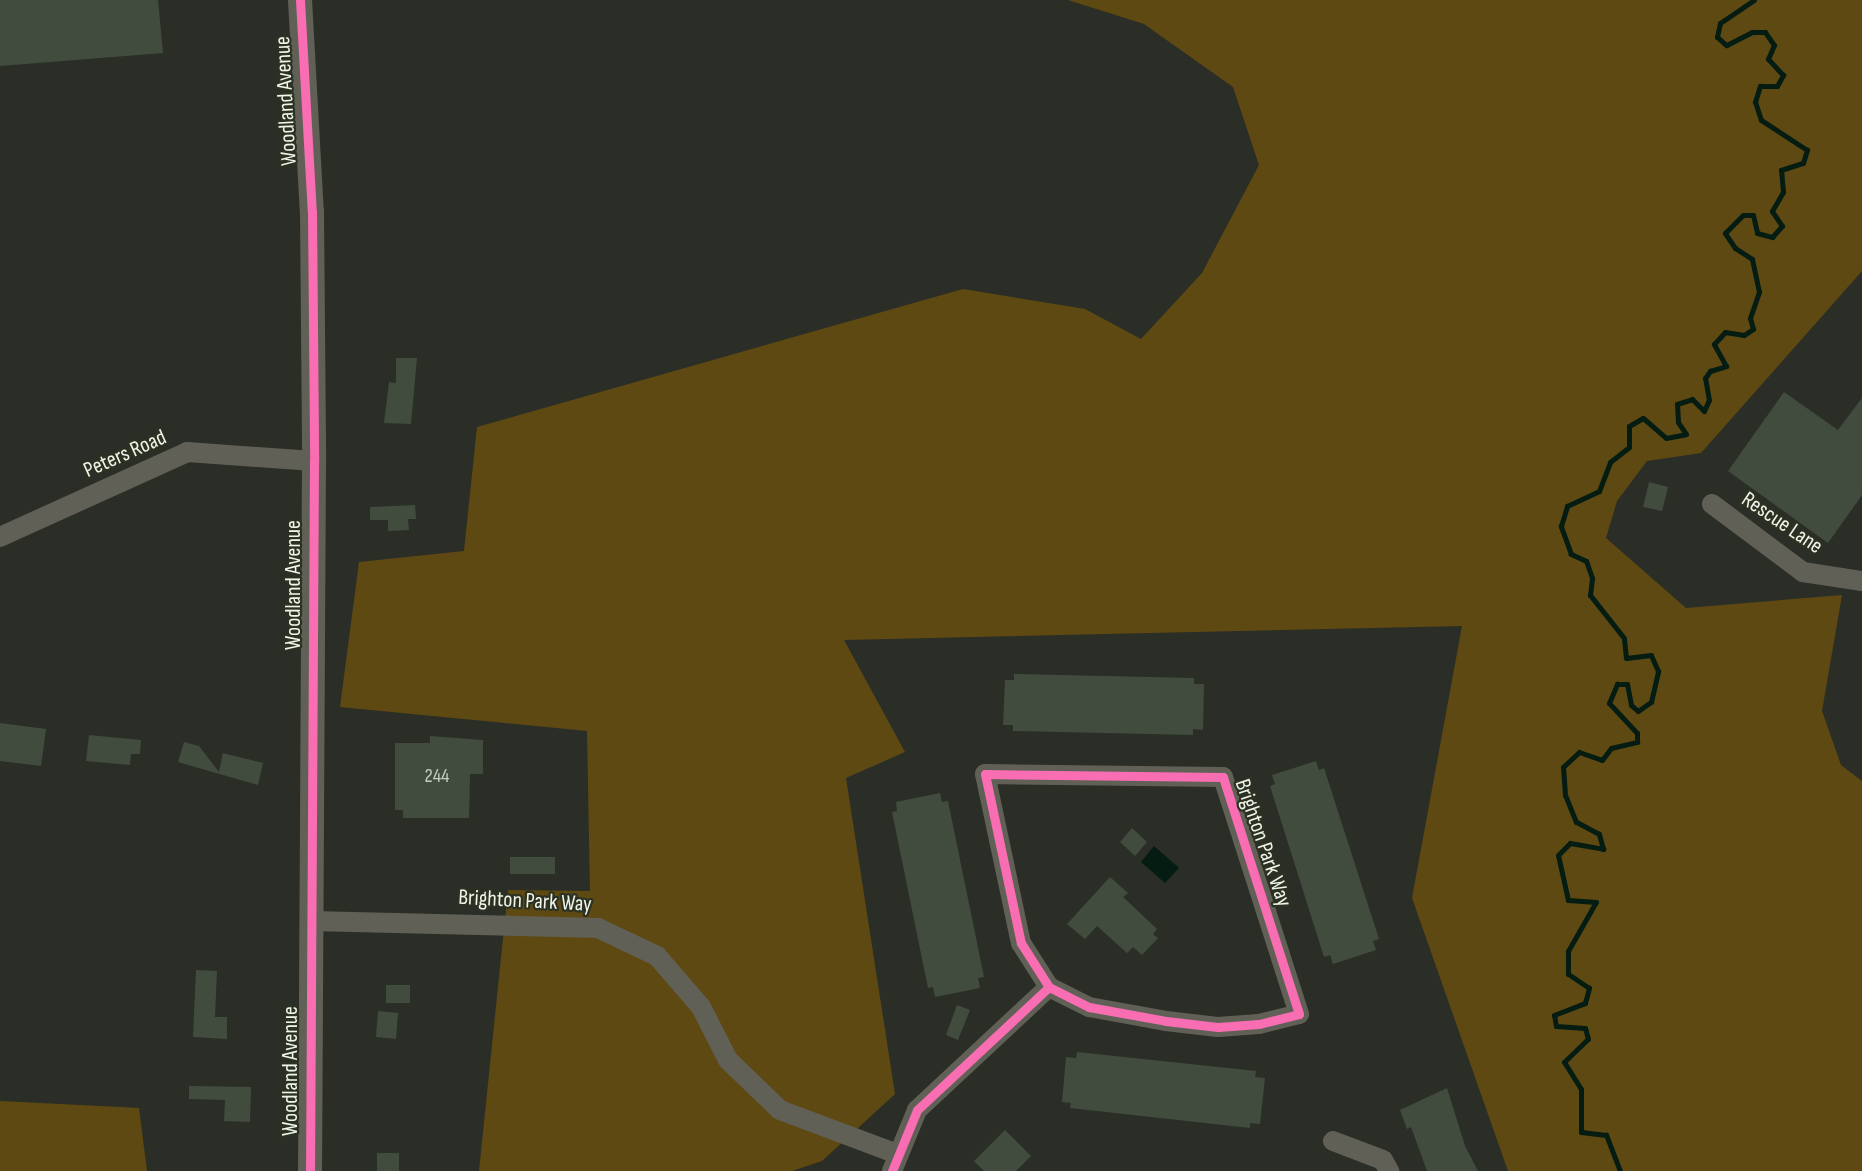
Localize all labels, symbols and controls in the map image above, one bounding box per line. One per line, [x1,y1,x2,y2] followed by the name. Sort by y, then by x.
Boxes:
[269,35,303,167] street label: Woodland Avenue
[80,424,170,484] street label: Peters Road
[1737,486,1827,560] street label: Rescue Lane
[281,520,307,650] street label: Woodland Avenue
[425,764,449,788] house number: 244
[1229,776,1297,910] street label: Brighton Park Way
[458,884,592,918] street label: Brighton Park Way
[278,1006,304,1136] street label: Woodland Avenue

